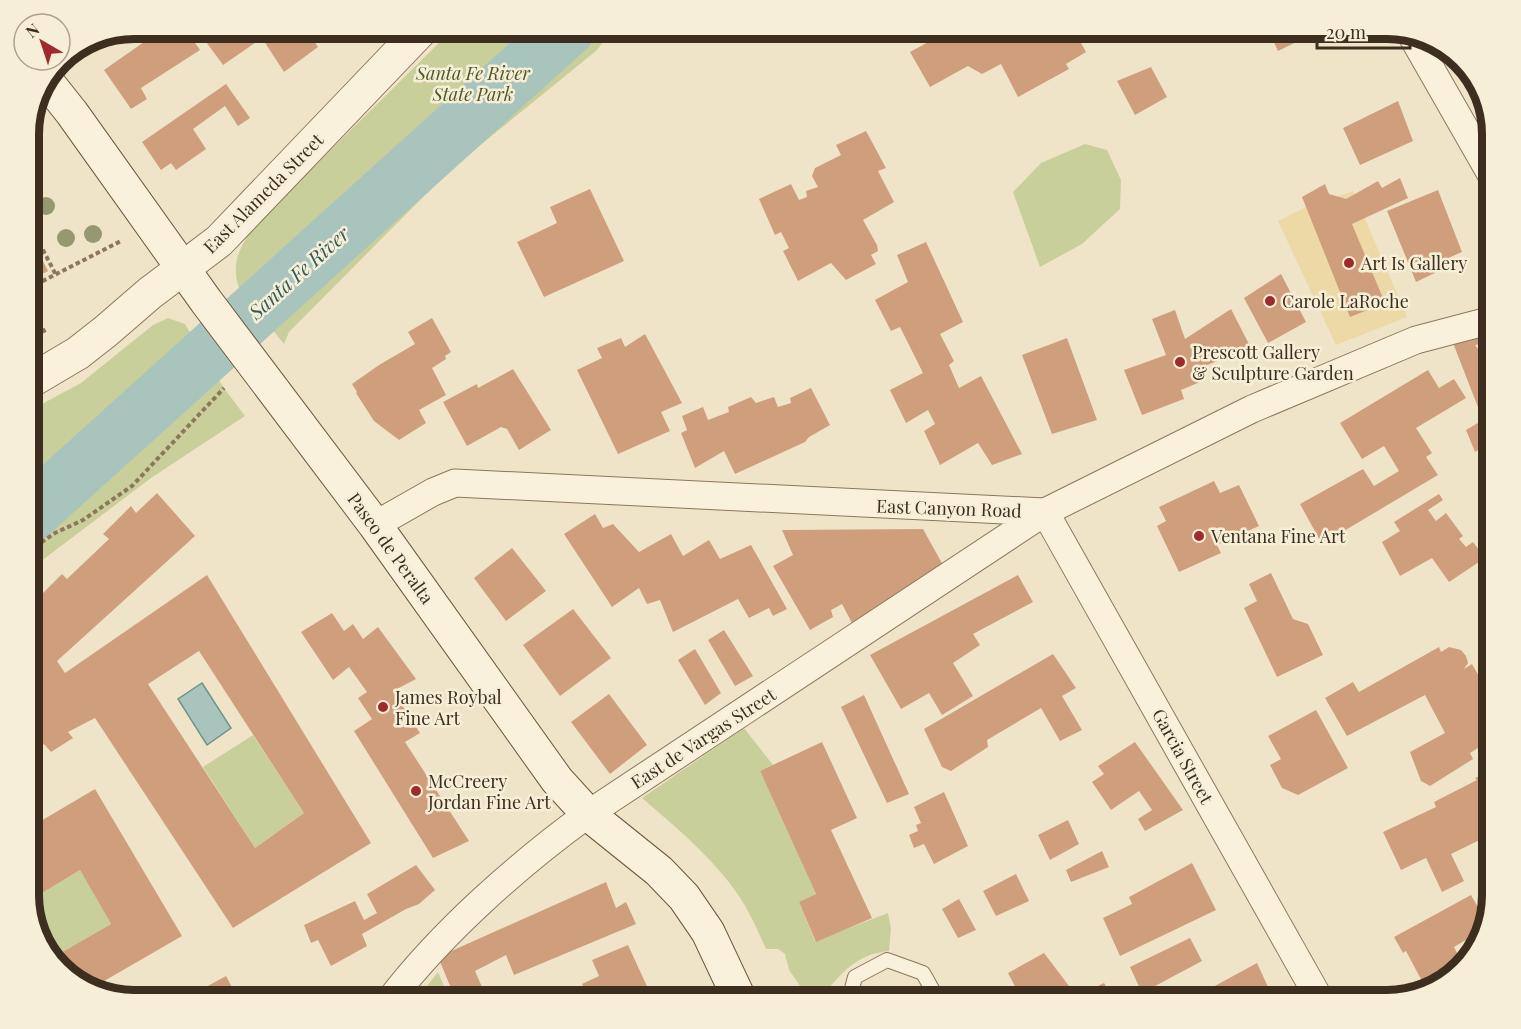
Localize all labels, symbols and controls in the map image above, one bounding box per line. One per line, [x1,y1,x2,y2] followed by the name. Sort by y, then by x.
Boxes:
[12,12,72,72] north arrow
[1317,12,1410,50] scale bar
[21,18,44,42] text: N
[1326,20,1366,44] text: 20 m
[415,61,531,106] park label: Santa Fe River State Park
[198,127,329,258] street label: East Alameda Street
[241,219,355,325] water label: Santa Fe River
[1360,251,1467,275] place label: Art Is Gallery
[1342,256,1356,270] marker: Art Is Gallery
[1282,289,1409,313] place label: Carole LaRoche
[1263,294,1277,308] marker: Carole LaRoche
[1192,340,1354,385] place label: Prescott Gallery & Sculpture Garden
[1173,355,1187,369] marker: Prescott Gallery & Sculpture Garden
[343,488,439,608] street label: Paseo de Peralta
[876,493,1023,523] street label: East Canyon Road
[1210,524,1346,548] place label: Ventana Fine Art
[1192,529,1206,543] marker: Ventana Fine Art
[626,682,781,794] street label: East de Vargas Street
[394,685,502,730] place label: James Roybal Fine Art
[376,700,390,714] marker: James Roybal Fine Art
[1147,704,1219,808] street label: Garcia Street
[427,769,551,814] place label: McCreery Jordan Fine Art
[409,784,423,798] marker: McCreery Jordan Fine Art

